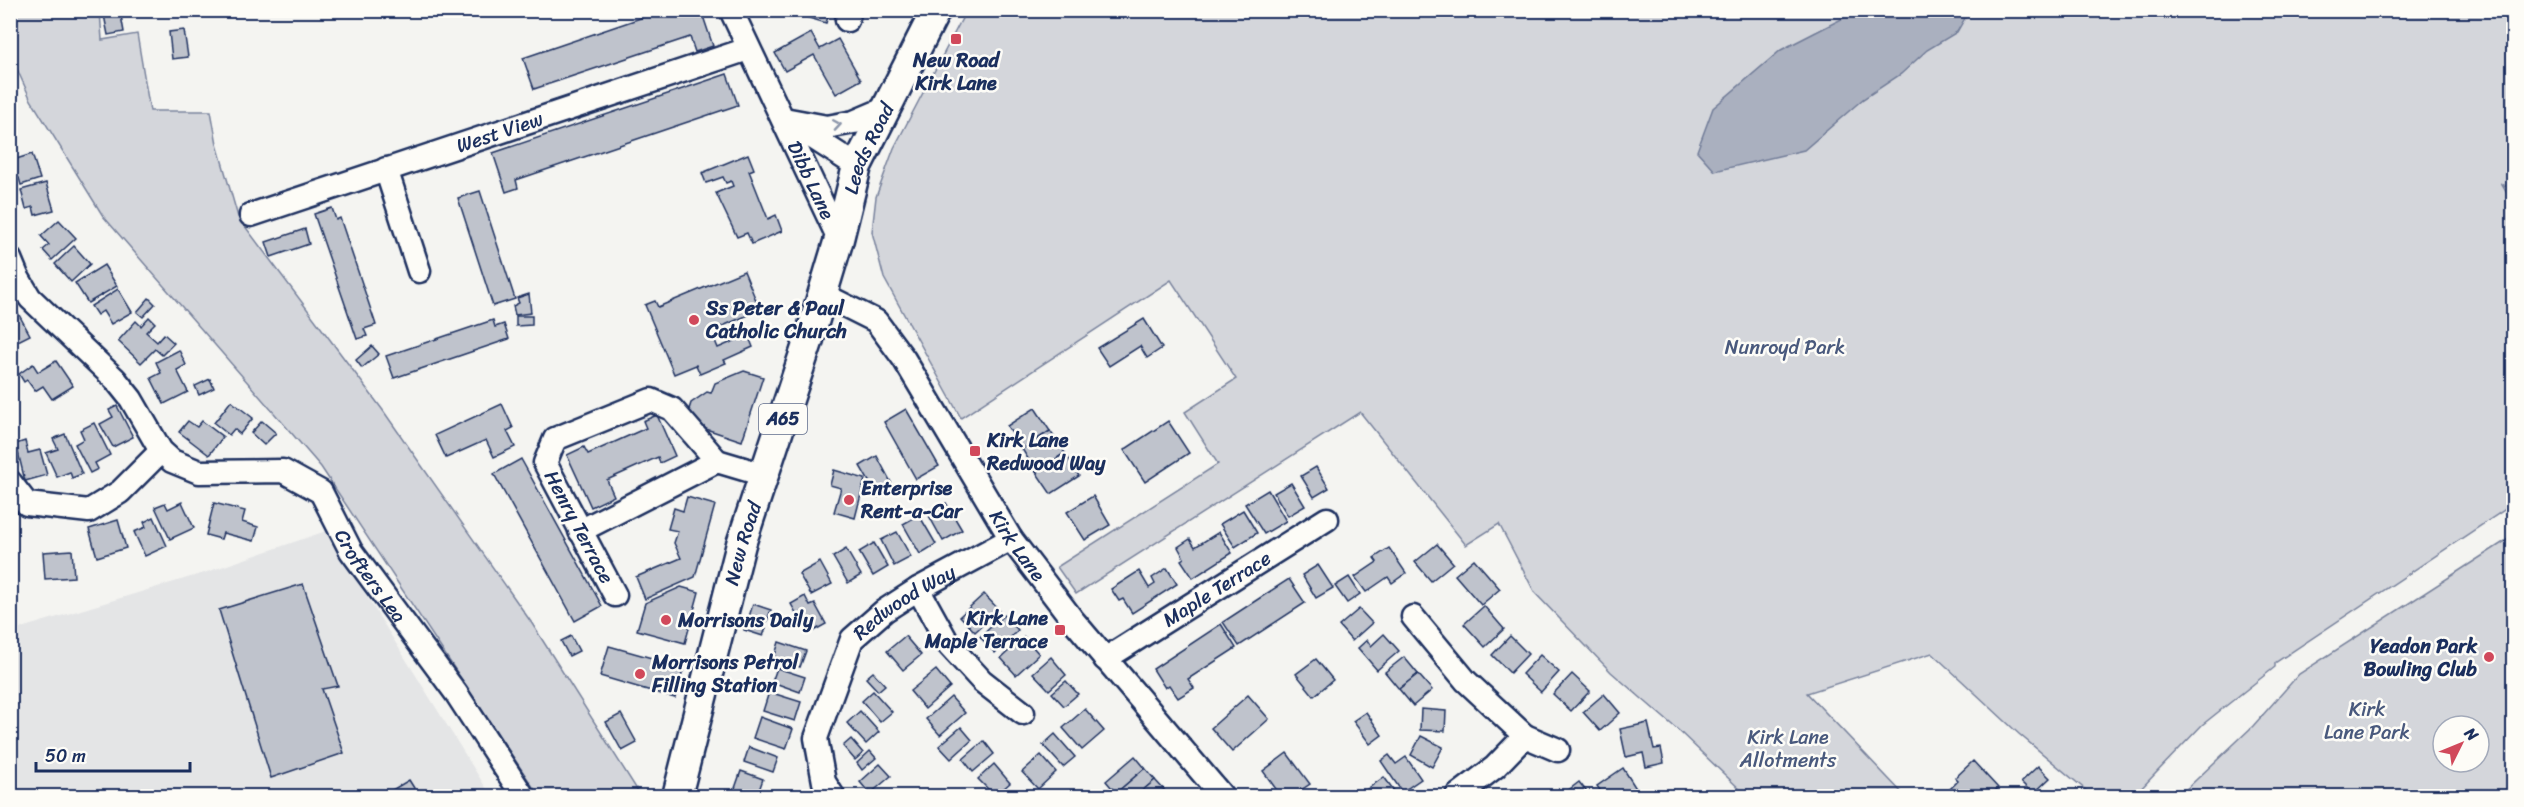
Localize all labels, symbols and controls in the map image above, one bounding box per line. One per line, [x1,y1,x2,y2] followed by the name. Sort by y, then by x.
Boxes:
[949,32,963,46] marker: New Road Kirk Lane
[912,43,1000,101] place label: New Road Kirk Lane
[833,95,905,198] street label: Leeds Road
[451,101,548,163] street label: West View
[832,120,842,132] one-way arrow
[777,135,845,226] street label: Dibb Lane
[705,291,847,349] place label: Ss Peter & Paul Catholic Church
[687,313,701,327] marker: Ss Peter & Paul Catholic Church
[1725,330,1845,365] park label: Nunroyd Park
[759,404,807,434] road number: A65
[986,423,1106,481] place label: Kirk Lane Redwood Way
[968,444,982,458] marker: Kirk Lane Redwood Way
[534,464,624,590] street label: Henry Terrace
[860,471,964,529] place label: Enterprise Rent-a-Car
[842,493,856,507] marker: Enterprise Rent-a-Car
[714,495,772,589] street label: New Road
[980,503,1055,589] street label: Kirk Lane
[325,523,416,630] street label: Crofters Lea
[1155,541,1278,636] street label: Maple Terrace
[844,554,963,649] street label: Redwood Way
[924,601,1049,659] place label: Kirk Lane Maple Terrace
[677,603,814,638] place label: Morrisons Daily
[659,613,673,627] marker: Morrisons Daily
[1053,623,1067,637] marker: Kirk Lane Maple Terrace
[2363,629,2478,687] place label: Yeadon Park Bowling Club
[651,645,800,703] place label: Morrisons Petrol Filling Station
[2482,650,2496,664] marker: Yeadon Park Bowling Club
[633,667,647,681] marker: Morrisons Petrol Filling Station
[2324,692,2410,750] park label: Kirk Lane Park
[2431,714,2491,774] north arrow
[2457,719,2487,749] text: N
[1739,720,1837,778] park label: Kirk Lane Allotments
[36,735,190,773] scale bar
[45,740,86,772] text: 50 m

